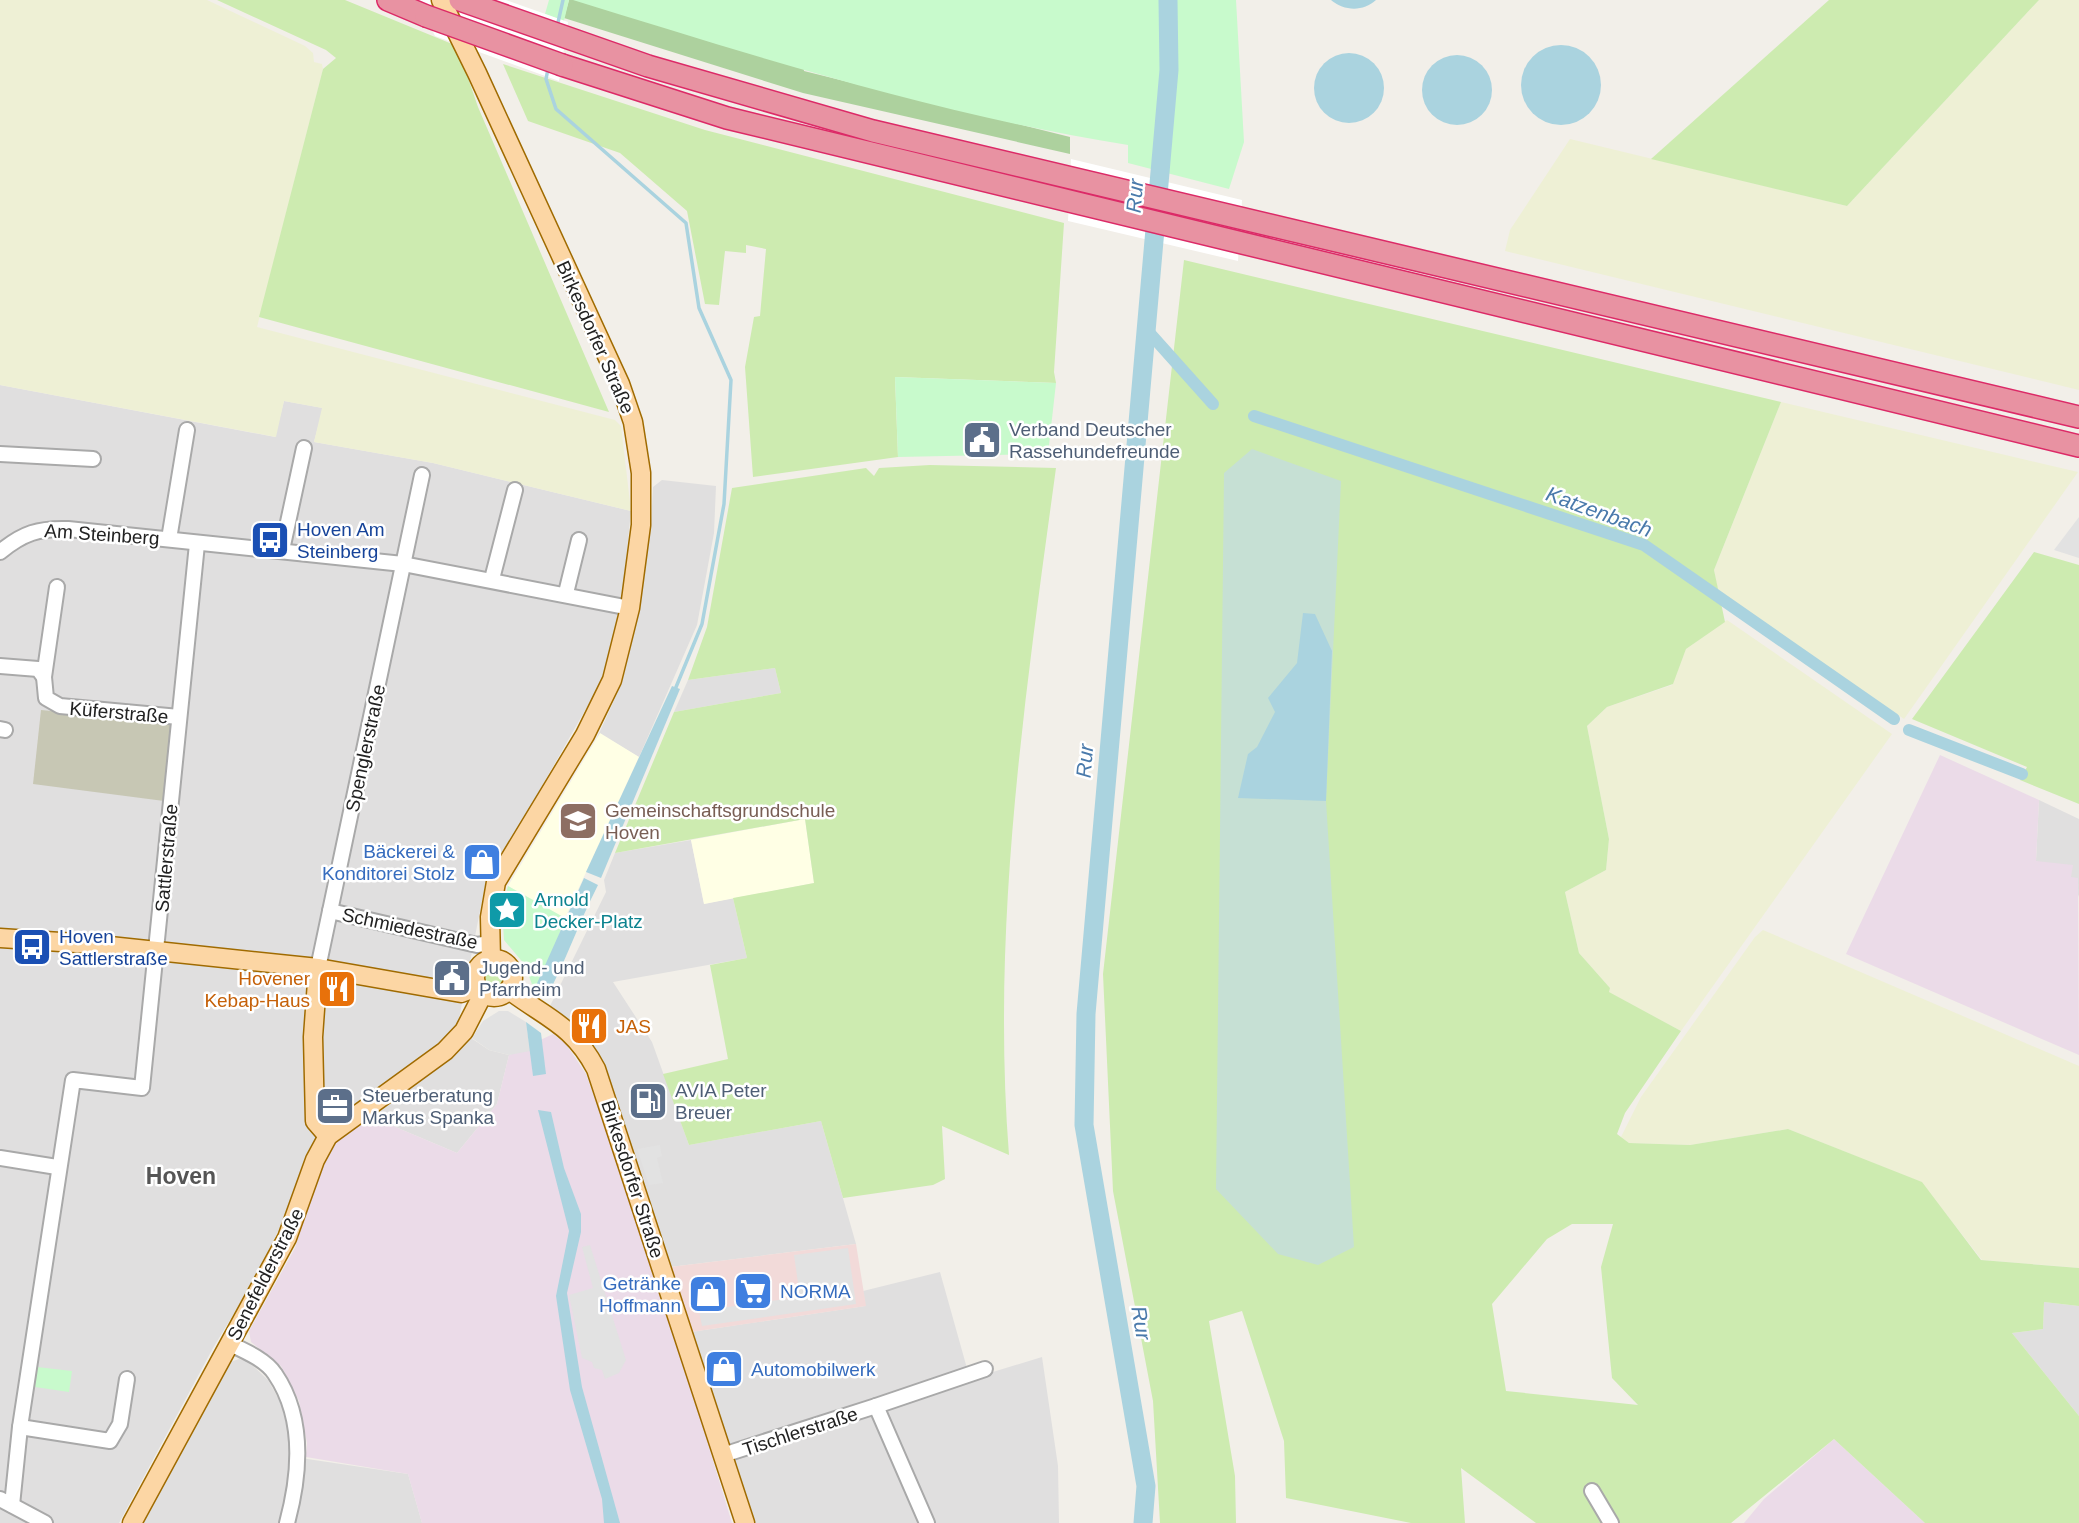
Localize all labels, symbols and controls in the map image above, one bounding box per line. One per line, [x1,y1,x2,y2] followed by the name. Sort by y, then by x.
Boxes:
[1122,177,1148,214] water label: Rur
[552,258,639,417] street label: Birkesdorfer Straße
[961,419,1003,461] public building icon: Verband Deutscher Rassehundefreunde
[1009,419,1180,462] place label: Verband Deutscher Rassehundefreunde
[1543,482,1655,541] water label: Katzenbach
[249,519,291,561] bus stop icon: Hoven Am Steinberg
[297,519,385,562] place label: Hoven Am Steinberg
[44,520,160,549] street label: Am Steinberg
[342,682,389,814] street label: Spenglerstraße
[69,698,169,727] street label: Küferstraße
[1072,742,1098,779] water label: Rur
[557,800,599,842] school or university icon: Gemeinschaftsgrundschule Hoven
[605,800,835,843] place label: Gemeinschaftsgrundschule Hoven
[151,803,182,913] street label: Sattlerstraße
[322,841,455,884] place label: Bäckerei & Konditorei Stolz
[461,841,503,883] shop icon: Bäckerei & Konditorei Stolz
[486,889,528,931] place icon: Arnold Decker-Platz
[534,889,643,932] place label: Arnold Decker-Platz
[340,904,480,953] street label: Schmiedestraße
[11,926,53,968] bus stop icon: Hoven Sattlerstraße
[59,926,168,969] place label: Hoven Sattlerstraße
[431,957,473,999] public building icon: Jugend- und Pfarrheim
[479,957,585,1000] place label: Jugend- und Pfarrheim
[204,968,311,1011] place label: Hovener Kebap-Haus
[316,968,358,1010] restaurant icon: Hovener Kebap-Haus
[568,1005,610,1047] restaurant icon: JAS
[616,1016,651,1037] place label: JAS
[627,1080,669,1122] fuel station icon: AVIA Peter Breuer
[675,1080,767,1123] place label: AVIA Peter Breuer
[314,1085,356,1127] office icon: Steuerberatung Markus Spanka
[362,1085,494,1128] place label: Steuerberatung Markus Spanka
[597,1098,668,1261] street label: Birkesdorfer Straße
[146,1163,216,1189] district label: Hoven
[223,1205,308,1344] street label: Senefelderstraße
[732,1270,774,1312] supermarket icon: NORMA
[599,1273,681,1316] place label: Getränke Hoffmann
[687,1273,729,1315] shop icon: Getränke Hoffmann
[780,1281,851,1302] place label: NORMA
[1127,1304,1156,1343] water label: Rur
[703,1348,745,1390] shop icon: Automobilwerk
[751,1359,876,1380] place label: Automobilwerk
[740,1403,860,1460] street label: Tischlerstraße

